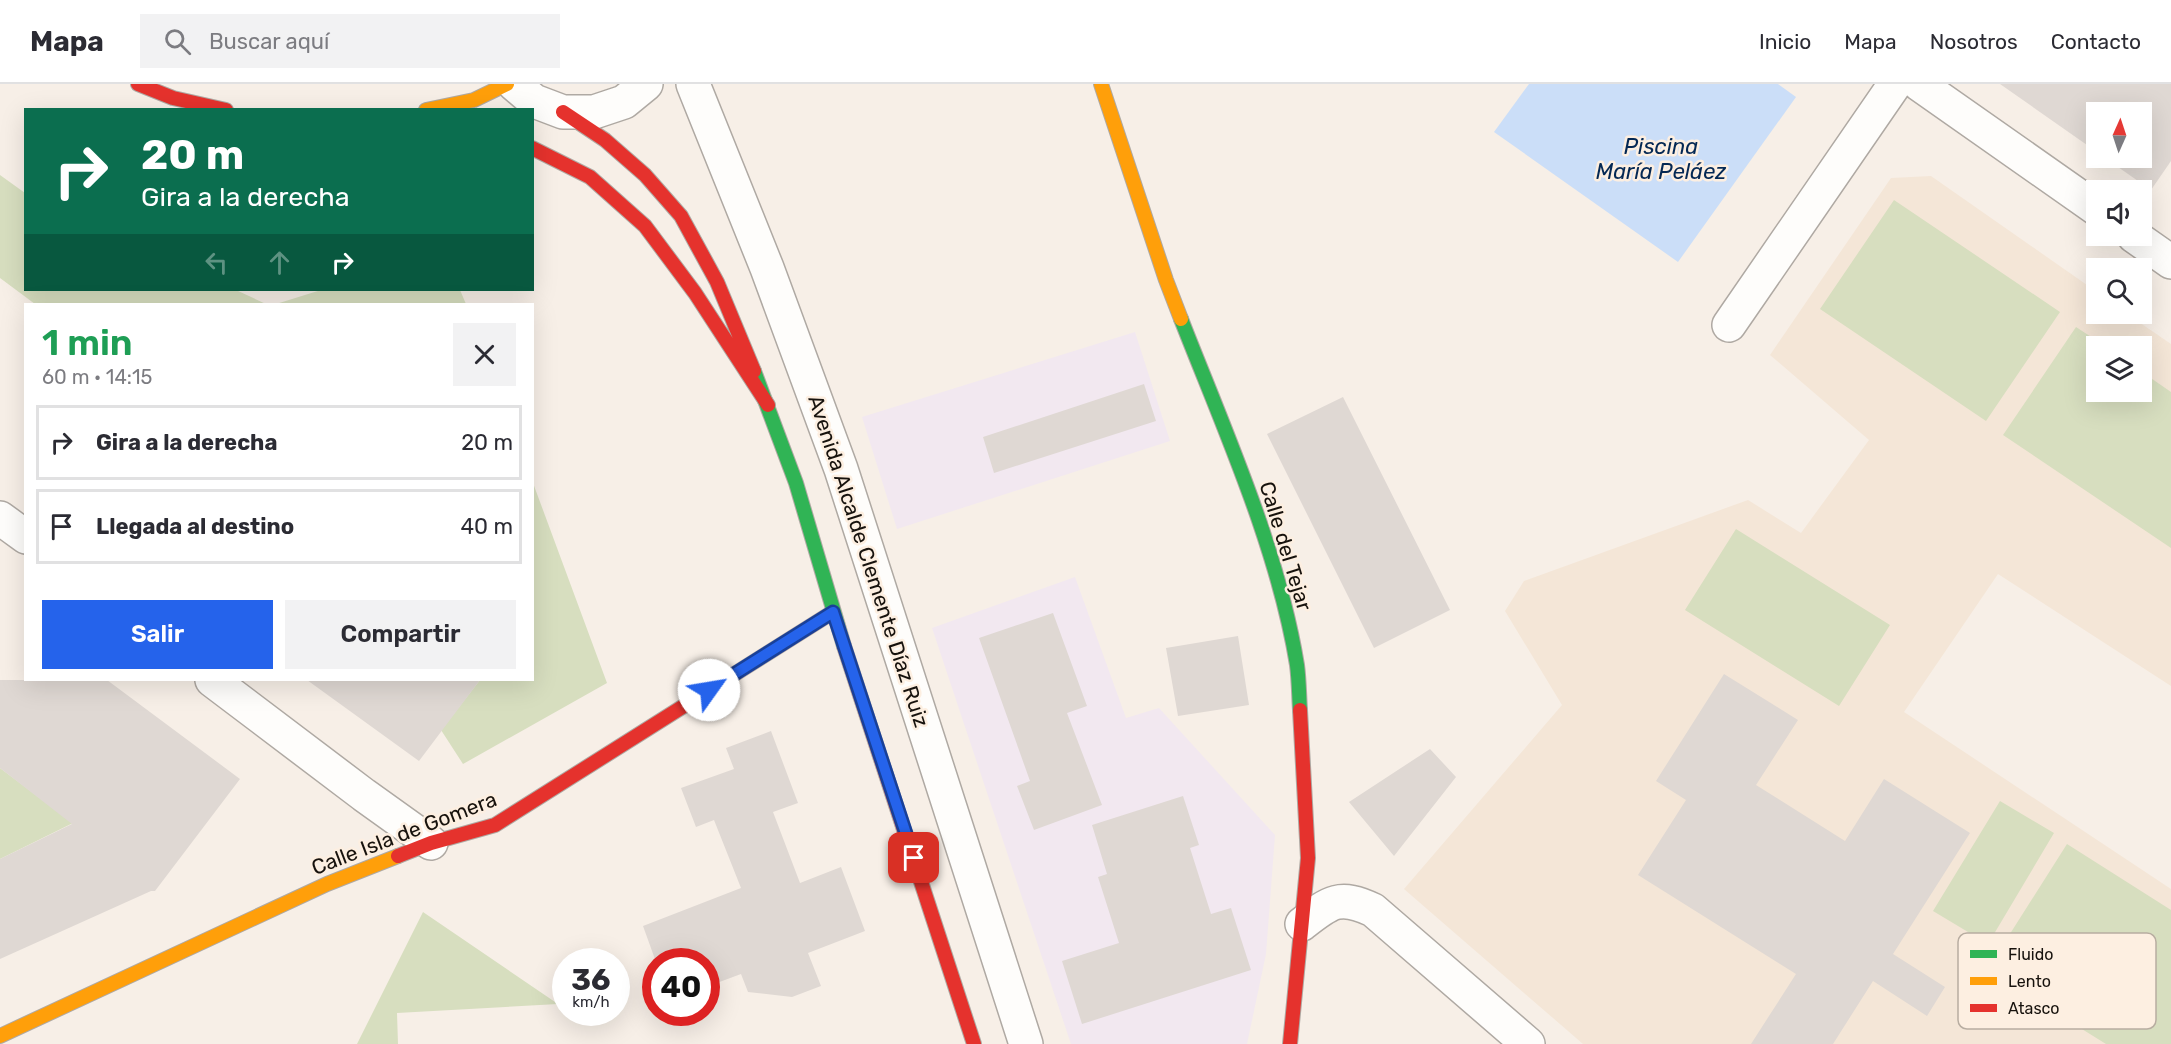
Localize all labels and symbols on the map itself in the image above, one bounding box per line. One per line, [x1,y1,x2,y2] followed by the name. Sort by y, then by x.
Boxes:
[2086,102,2152,168] north arrow
[1596,133,1726,185] water label: Piscina María Peláez
[803,392,935,730] street label: Avenida Alcalde Clemente Díaz Ruiz
[1255,479,1317,613] street label: Calle del Tejar
[677,658,741,722] position arrow
[308,786,500,880] street label: Calle Isla de Gomera
[888,832,939,883] pin
[1958,933,2156,1029] legend
[2008,945,2053,964] text: Fluido
[642,948,720,1026] speed limit sign: 40
[2008,972,2051,991] text: Lento
[2008,999,2060,1018] text: Atasco

